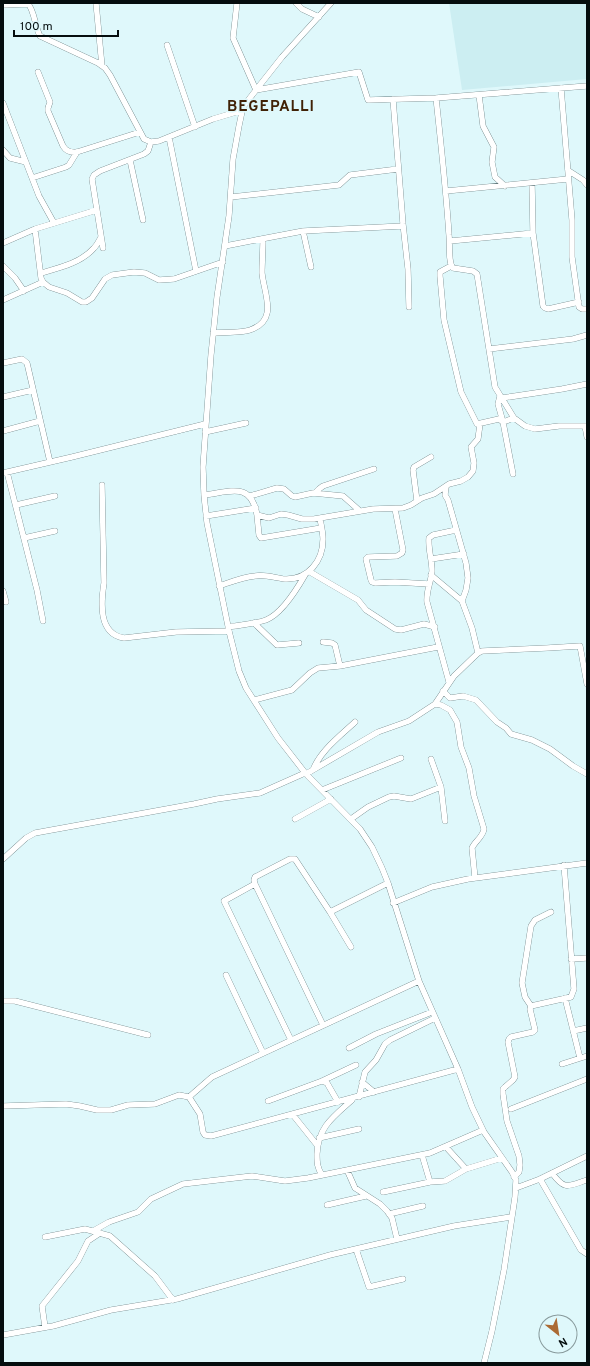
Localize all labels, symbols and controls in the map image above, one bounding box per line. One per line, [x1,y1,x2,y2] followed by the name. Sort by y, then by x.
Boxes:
[14,12,118,38] scale bar
[20,19,53,35] text: 100 m
[227,98,315,117] district label: BEGEPALLI
[538,1314,578,1354] north arrow
[556,1334,569,1350] text: N

